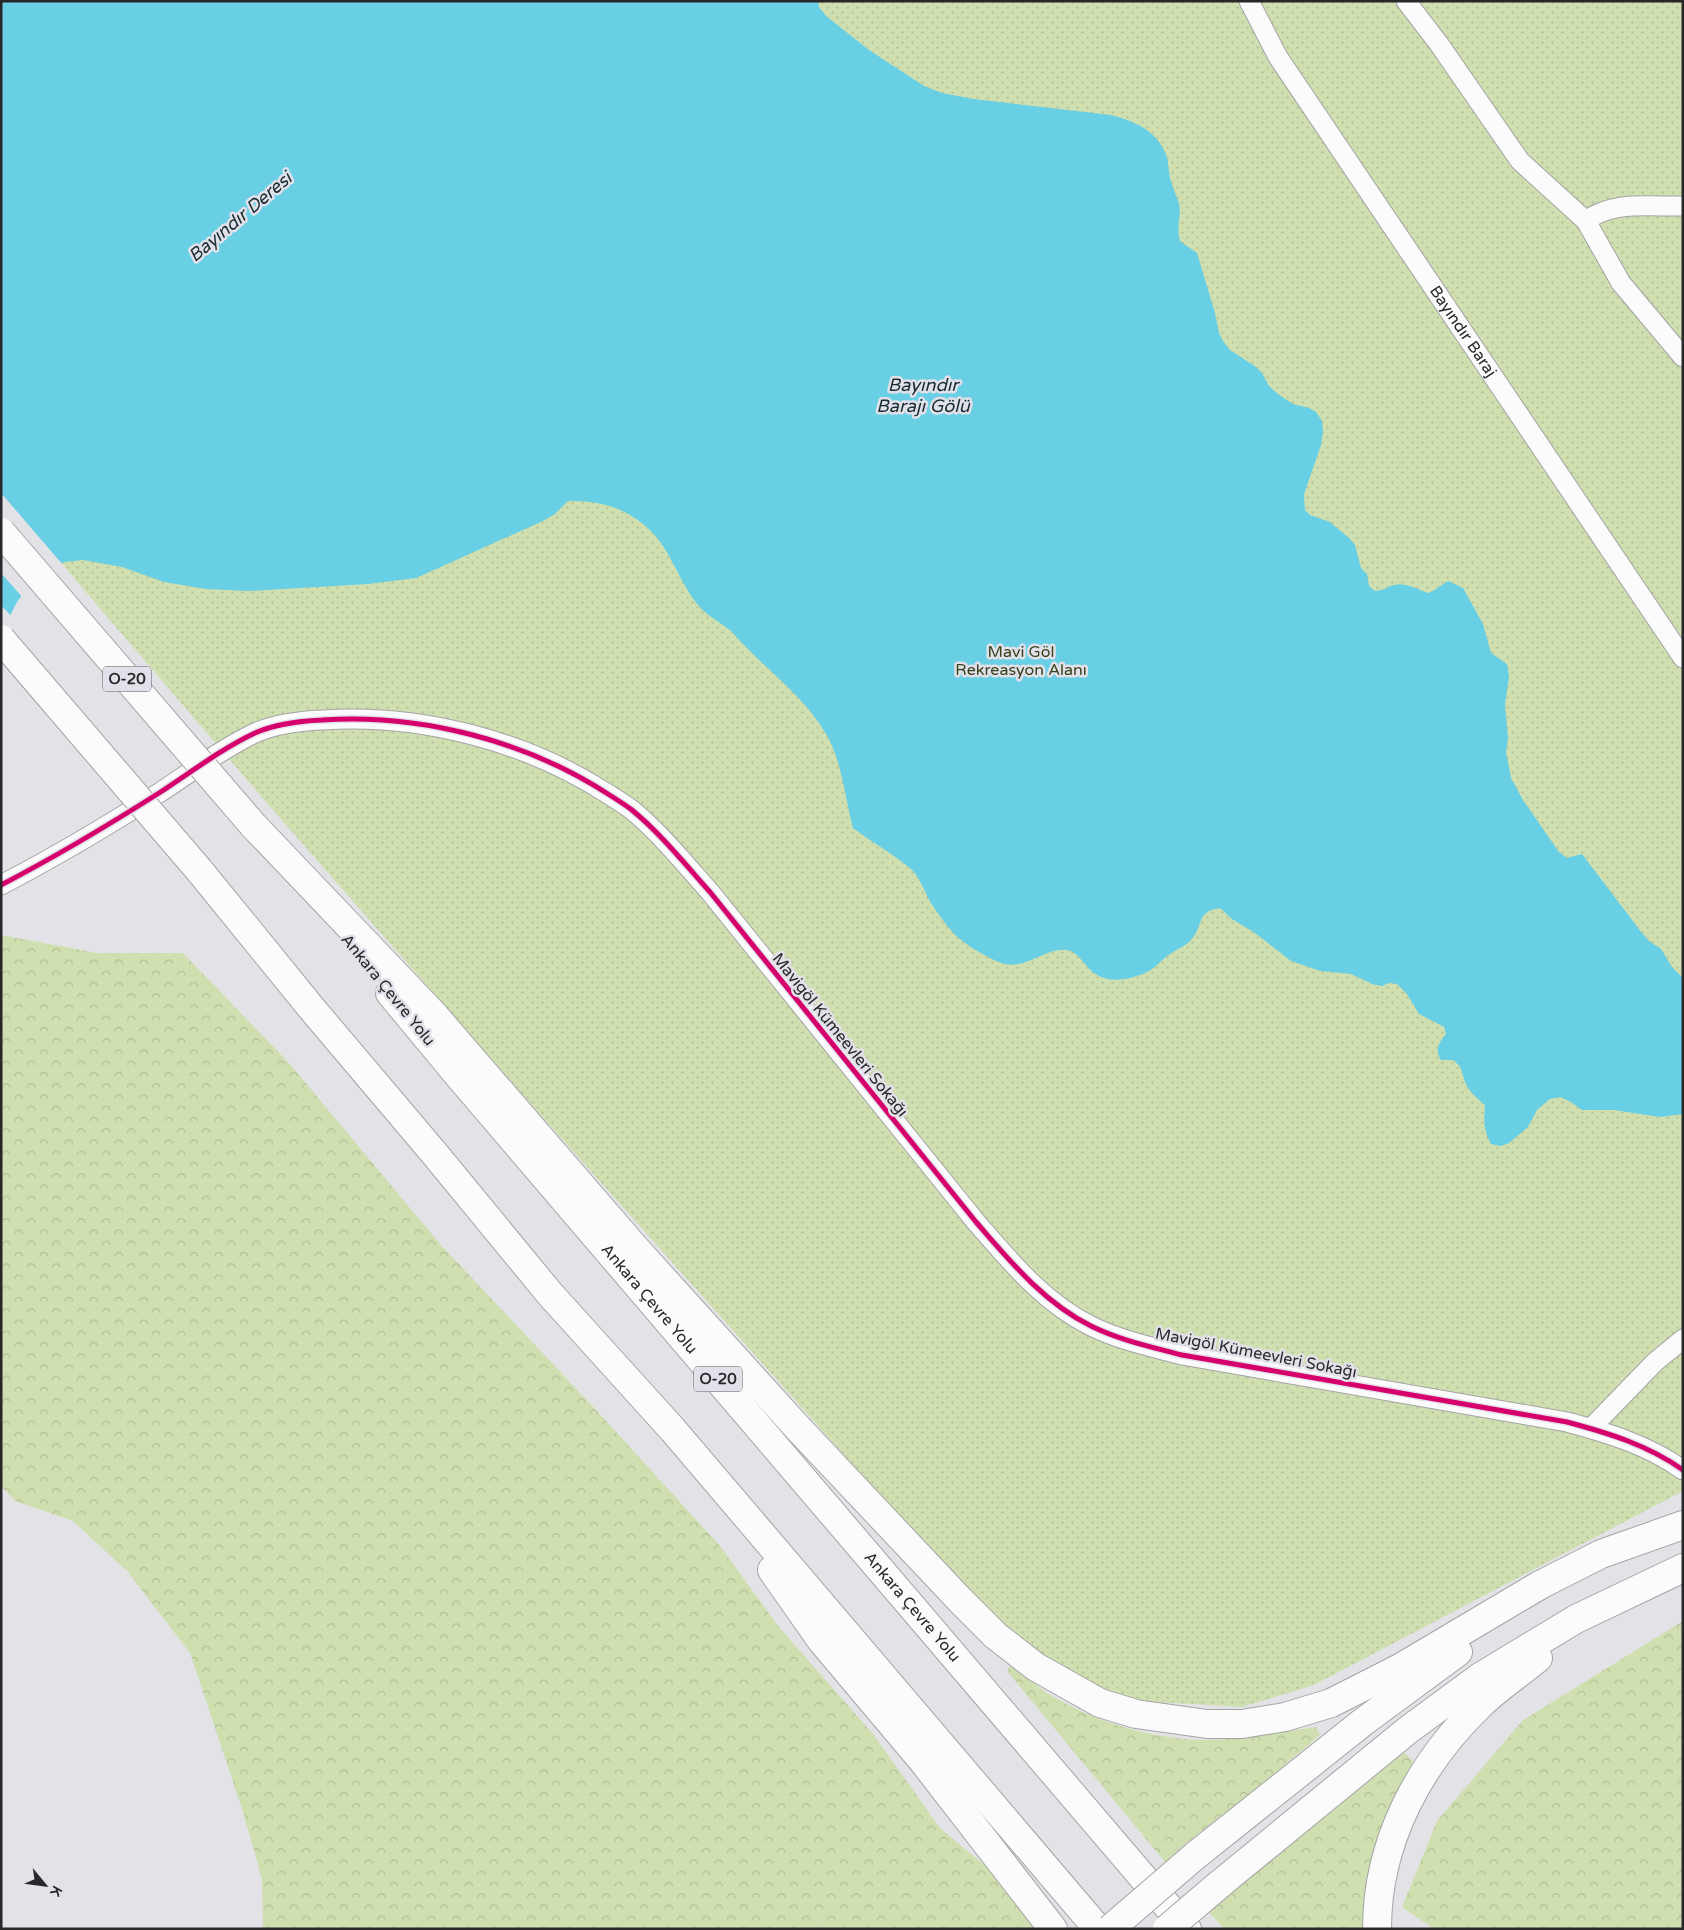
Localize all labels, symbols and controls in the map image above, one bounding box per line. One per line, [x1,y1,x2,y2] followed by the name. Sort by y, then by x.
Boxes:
[184,166,298,267] water label: Bayındır Deresi
[1425,282,1501,381] street label: Bayındır Baraj
[876,374,971,417] water label: Bayındır Barajı Gölü
[955,642,1087,680] park label: Mavi Göl Rekreasyon Alanı
[103,666,151,692] road number: O-20
[337,930,439,1050] street label: Ankara Çevre Yolu
[768,949,912,1121] street label: Mavigöl Kümeevleri Sokağı
[597,1240,702,1358] street label: Ankara Çevre Yolu
[1154,1324,1358,1382] street label: Mavigöl Kümeevleri Sokağı
[694,1366,742,1392] road number: O-20
[860,1548,965,1666] street label: Ankara Çevre Yolu
[20,1860,70,1910] north arrow
[46,1883,66,1900] text: K

